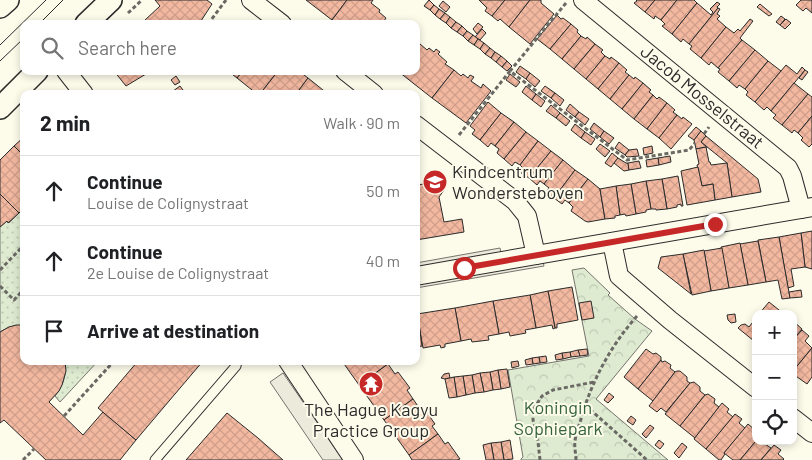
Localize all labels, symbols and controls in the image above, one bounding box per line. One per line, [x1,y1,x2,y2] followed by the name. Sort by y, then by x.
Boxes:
[20,20,420,75] search box
[38,34,66,62] icon: search
[78,36,177,59] text: Search here
[637,40,769,153] street label: Jacob Mosselstraat
[40,110,90,135] text: 2 min
[323,113,400,132] text: Walk · 90 m
[452,160,583,203] place label: Kindcentrum Wondersteboven
[422,169,448,195] school or university icon: Kindcentrum Wondersteboven
[87,170,163,193] text: Continue
[40,177,68,205] icon: ahead
[366,181,400,200] text: 50 m
[87,193,249,212] text: Louise de Colignystraat
[704,213,727,236] route end
[87,240,163,263] text: Continue
[40,247,68,275] icon: ahead
[366,251,400,270] text: 40 m
[453,257,476,280] route start
[87,263,269,282] text: 2e Louise de Colignystraat
[752,310,797,445] map controls
[752,310,797,355] button: +
[40,317,68,345] icon: arrive
[87,319,259,342] text: Arrive at destination
[752,355,797,400] button: −
[358,371,384,397] temple icon: The Hague Kagyu Practice Group
[514,396,602,439] park label: Koningin Sophiepark
[304,398,438,441] place label: The Hague Kagyu Practice Group
[752,400,797,445] button: locate

